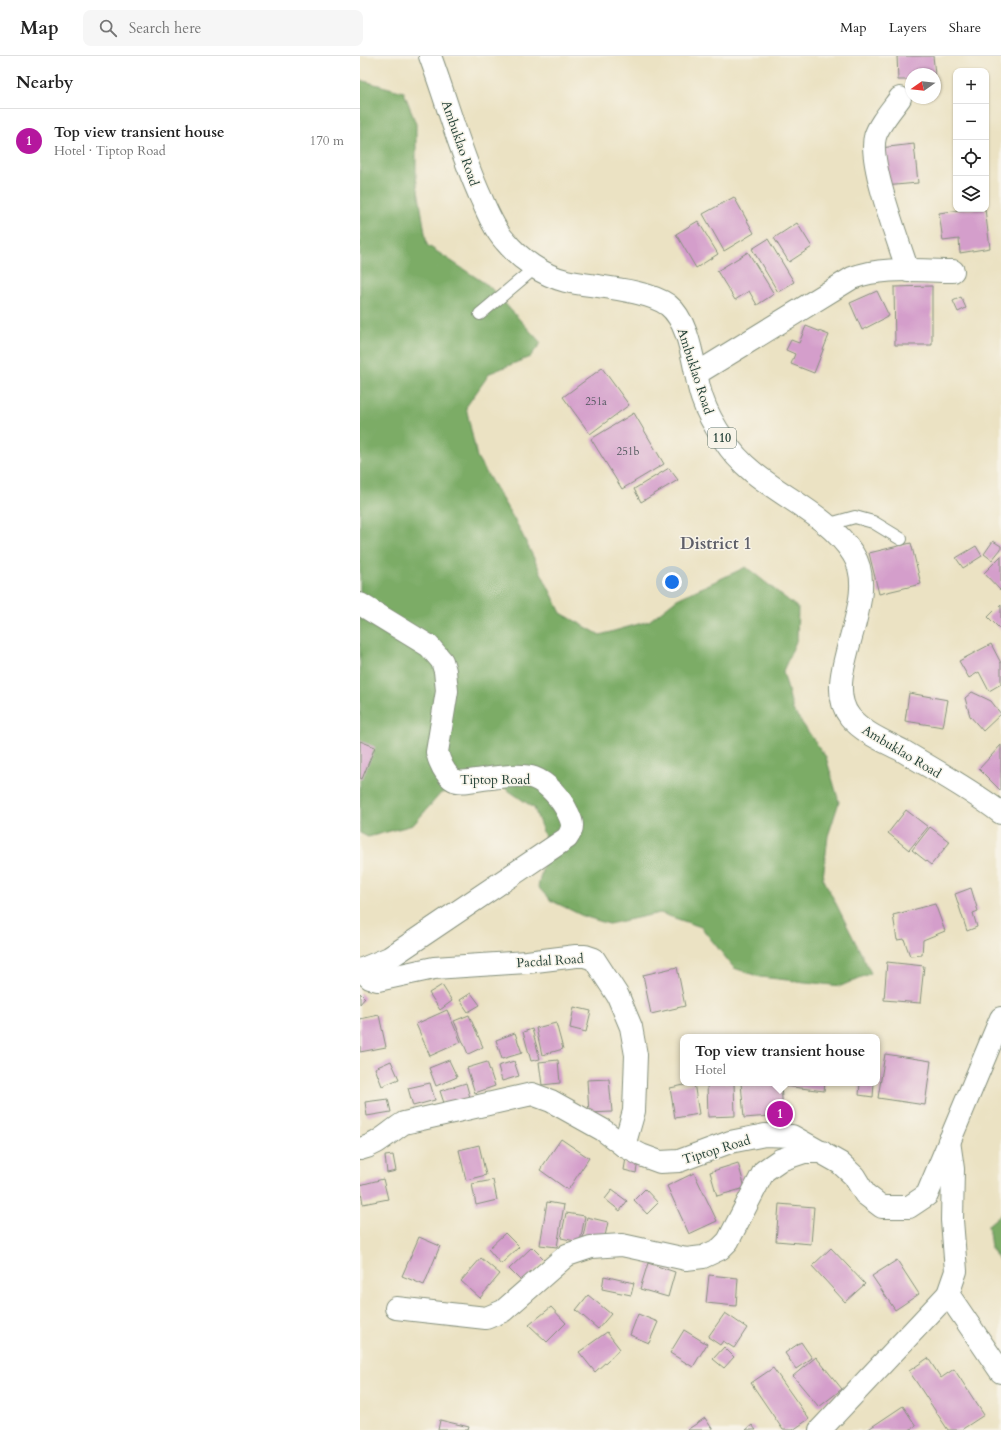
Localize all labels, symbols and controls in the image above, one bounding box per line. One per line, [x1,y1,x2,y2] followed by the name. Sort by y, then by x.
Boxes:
[83,10,363,46] search box
[20,15,59,41] text: Map
[97,17,119,39] icon: search
[129,18,201,38] text: Search here
[840,18,867,37] text: Map
[889,18,927,37] text: Layers
[949,18,981,37] text: Share
[905,68,941,104] north arrow
[953,68,989,212] map controls
[953,68,989,104] button: +
[16,71,73,94] text: Nearby
[437,98,483,189] street label: Ambuklao Road
[953,104,989,140] button: −
[54,122,224,142] text: Top view transient house
[26,132,32,150] text: 1
[310,132,344,150] text: 170 m
[953,140,989,176] button: locate
[54,142,166,160] text: Hotel · Tiptop Road
[953,176,989,212] button: layers
[673,326,717,417] street label: Ambuklao Road
[585,394,607,409] house number: 251a
[708,428,736,448] road number: 110
[617,444,639,459] house number: 251b
[680,532,752,555] district label: District 1
[662,572,682,592] your location
[859,721,944,783] street label: Ambuklao Road
[460,771,530,789] street label: Tiptop Road
[516,950,584,972] street label: Pacdal Road
[680,1034,880,1086] popup
[695,1041,865,1061] text: Top view transient house
[695,1061,726,1079] text: Hotel
[767,1099,793,1129] pin: 1
[680,1131,753,1169] street label: Tiptop Road

